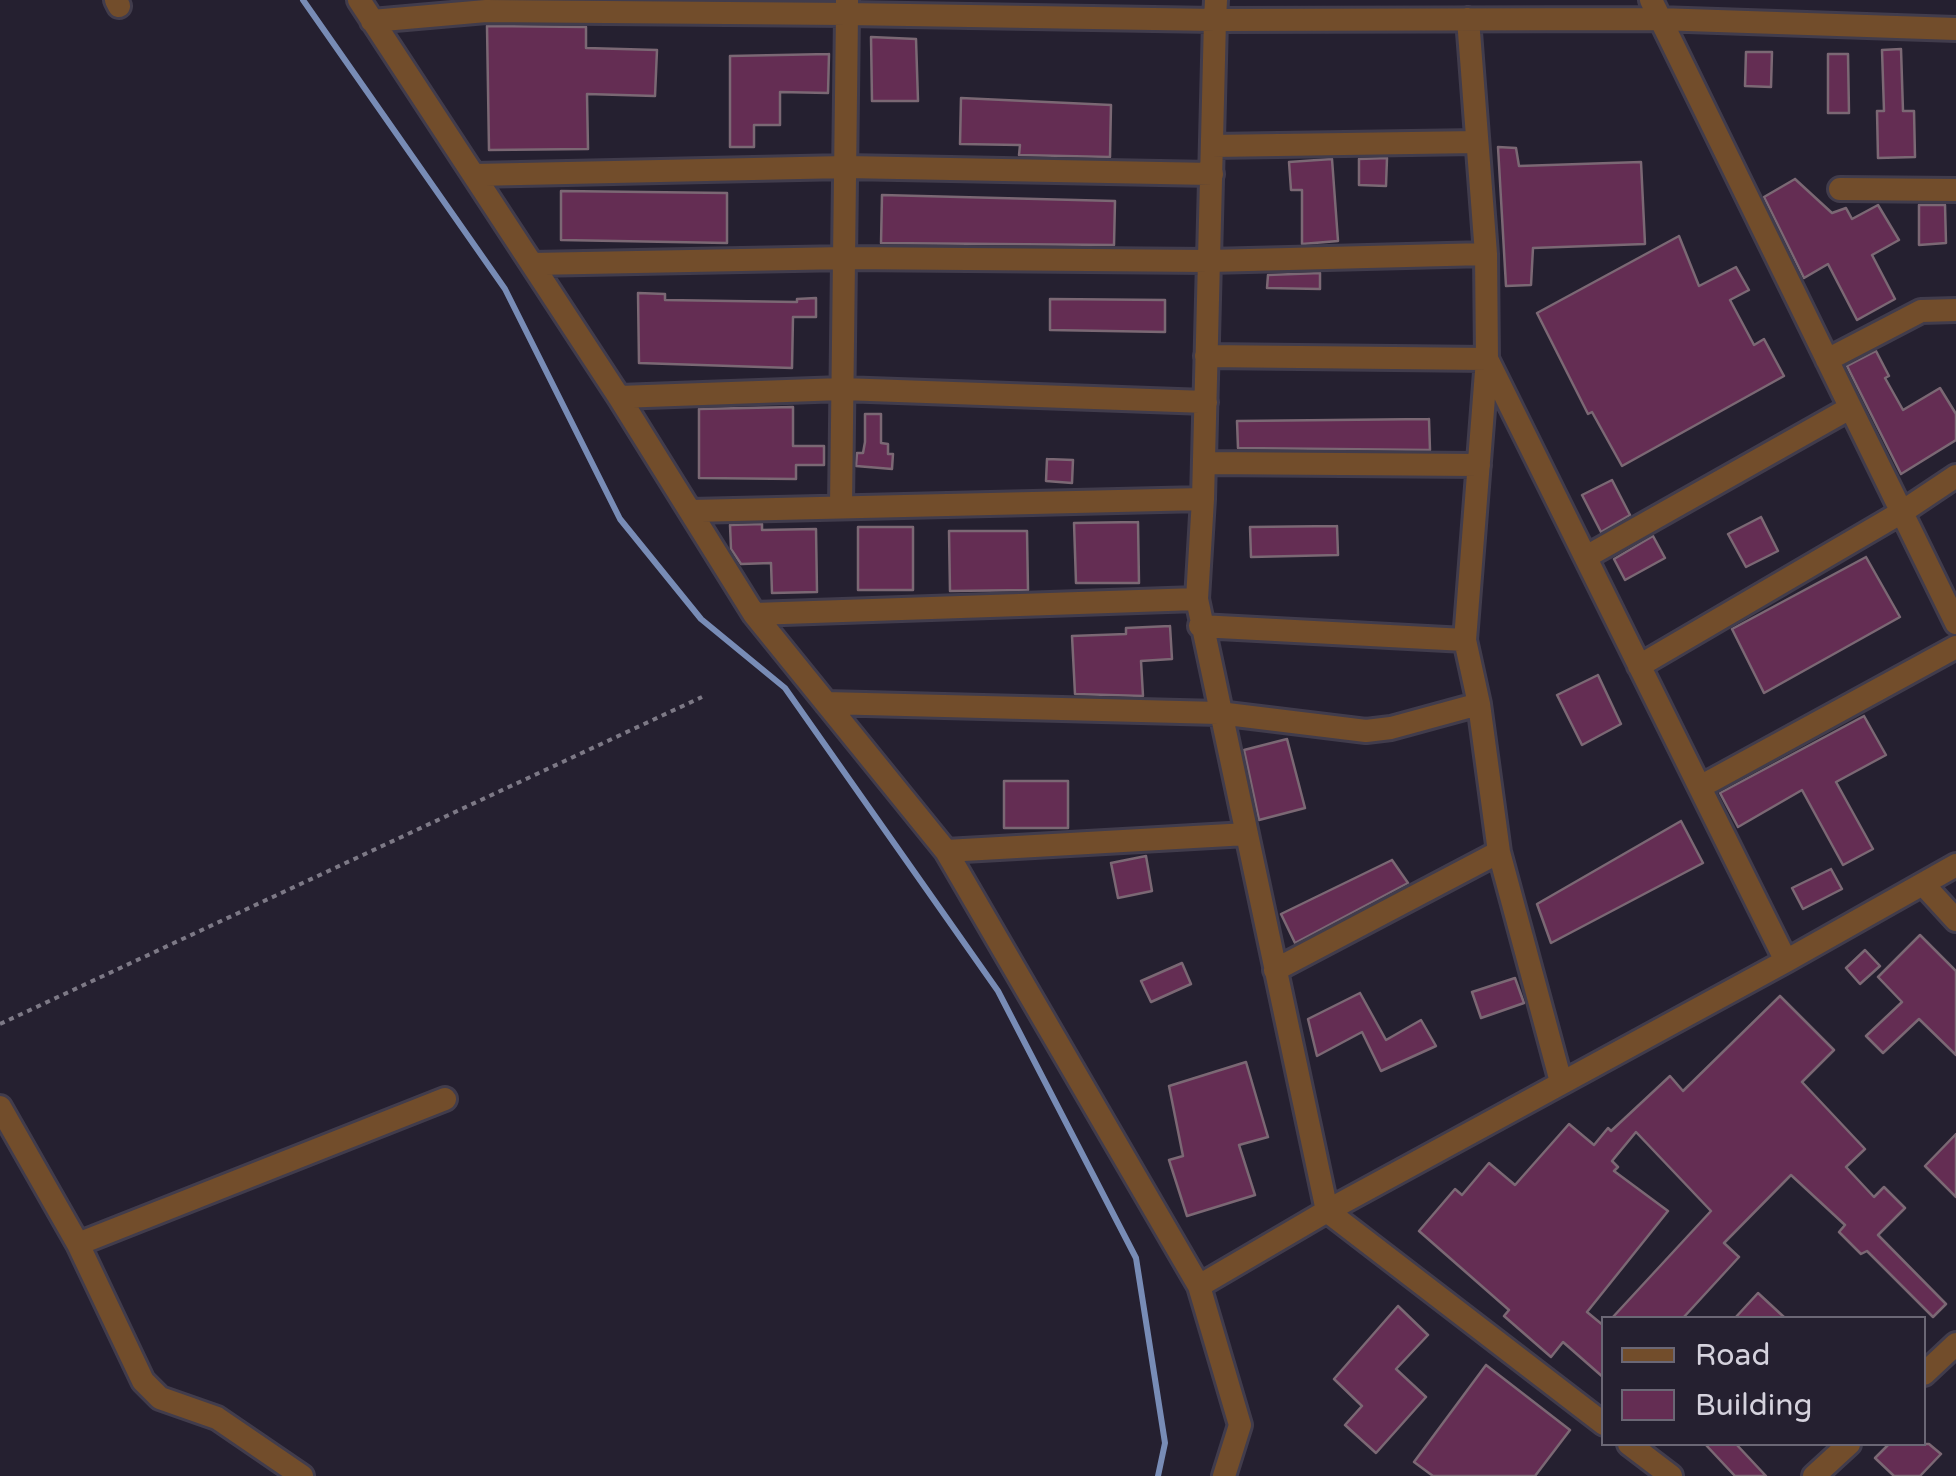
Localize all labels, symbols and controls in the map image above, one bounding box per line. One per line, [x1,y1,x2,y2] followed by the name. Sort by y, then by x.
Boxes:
[1601,1316,1926,1446] legend
[1695,1337,1770,1374] text: Road
[1695,1387,1812,1424] text: Building

